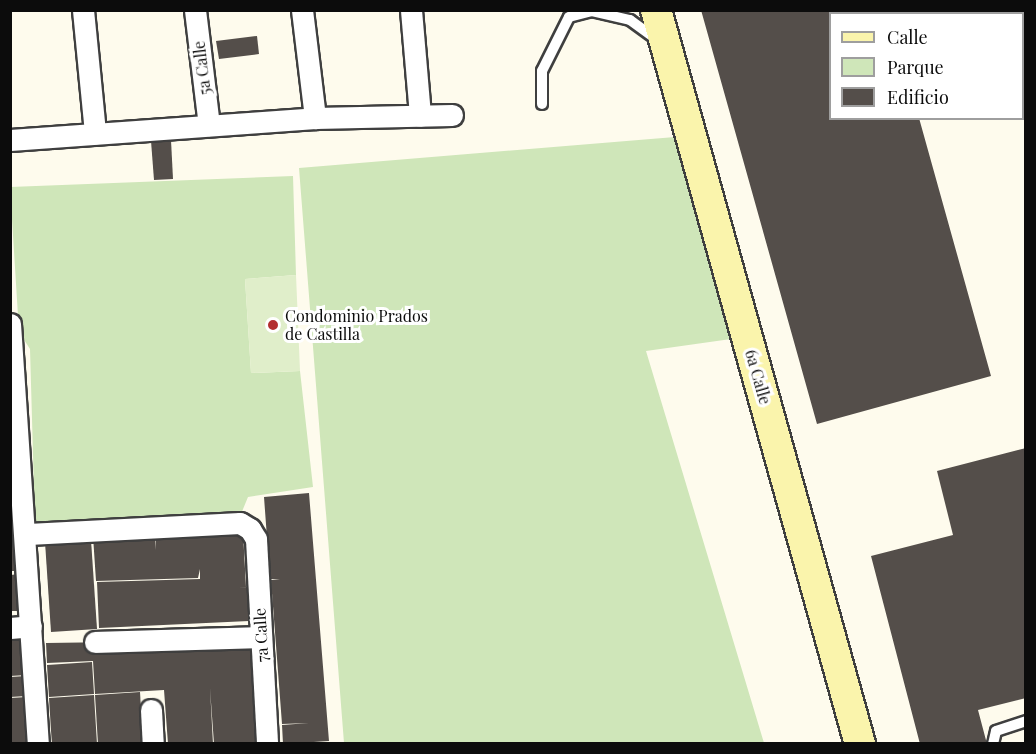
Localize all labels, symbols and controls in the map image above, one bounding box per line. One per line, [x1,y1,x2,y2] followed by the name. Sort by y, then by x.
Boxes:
[829,12,1024,120] legend
[887,25,928,49] text: Calle
[189,40,215,96] street label: 5a Calle
[887,55,944,79] text: Parque
[887,85,949,109] text: Edificio
[285,306,428,344] place label: Condominio Prados de Castilla
[266,318,280,332] marker: Condominio Prados de Castilla
[741,347,775,407] street label: 6a Calle
[250,607,272,663] street label: 7a Calle

